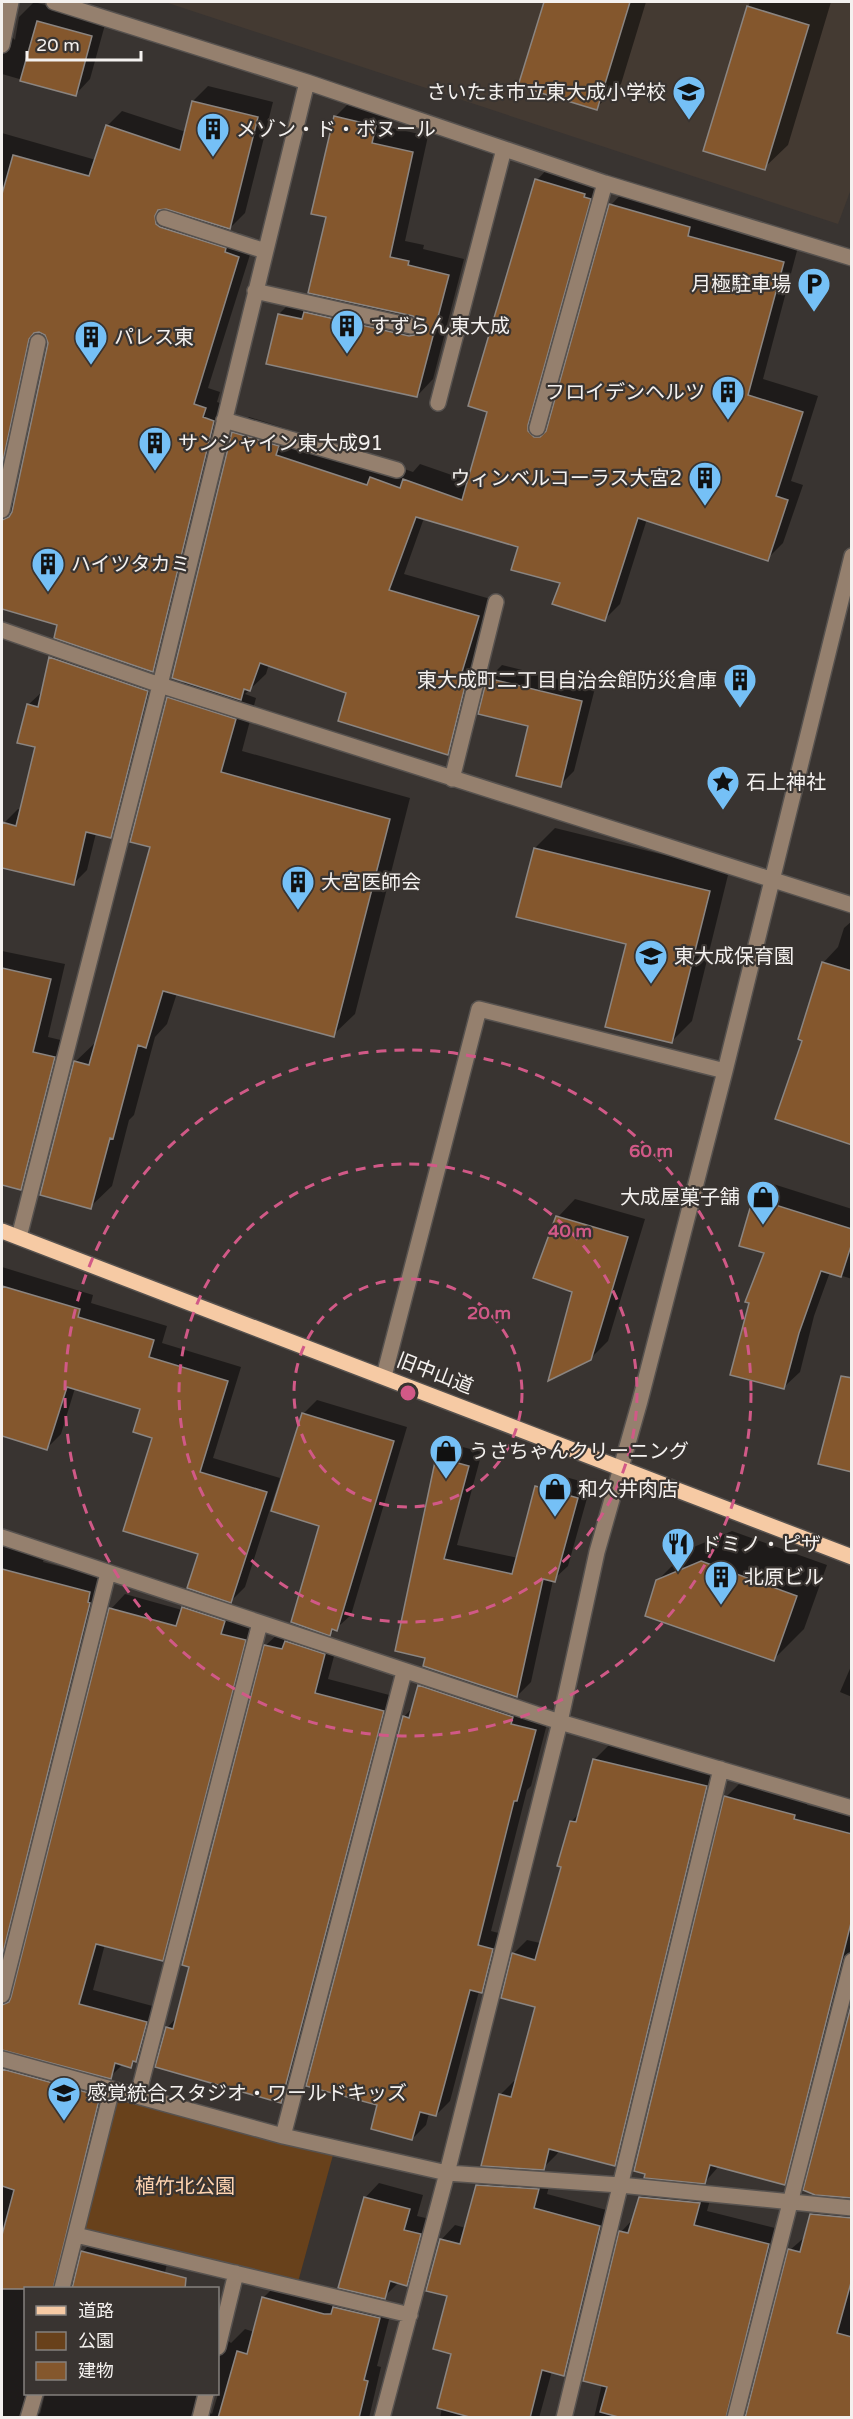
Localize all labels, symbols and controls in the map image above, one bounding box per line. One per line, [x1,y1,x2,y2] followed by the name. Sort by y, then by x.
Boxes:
[27,24,141,62] scale bar
[36,34,80,56] text: 20 m
[671,74,707,121] school or university icon: さいたま市立東大成小学校
[427,81,666,105] place label: さいたま市立東大成小学校
[195,111,231,158] building icon: メゾン・ド・ボヌール
[236,118,436,142] place label: メゾン・ド・ボヌール
[796,266,832,313] parking icon: 月極駐車場
[691,273,791,297] place label: 月極駐車場
[329,308,365,355] building icon: すずらん東大成
[370,315,510,339] place label: すずらん東大成
[73,319,109,366] building icon: パレス東
[114,326,194,350] place label: パレス東
[710,374,746,421] building icon: フロイデンヘルツ
[545,381,705,405] place label: フロイデンヘルツ
[137,425,173,472] building icon: サンシャイン東大成91
[178,432,383,456] place label: サンシャイン東大成91
[687,460,723,507] building icon: ウィンベルコーラス大宮2
[450,467,682,491] place label: ウィンベルコーラス大宮2
[30,546,66,593] building icon: ハイツタカミ
[71,553,191,577] place label: ハイツタカミ
[722,662,758,709] building icon: 東大成町二丁目自治会館防災倉庫
[417,669,717,693] place label: 東大成町二丁目自治会館防災倉庫
[705,764,741,811] place icon: 石上神社
[746,771,826,795] place label: 石上神社
[280,864,316,911] building icon: 大宮医師会
[321,871,421,895] place label: 大宮医師会
[633,938,669,985] school or university icon: 東大成保育園
[674,945,794,969] place label: 東大成保育園
[629,1140,673,1162] text: 60 m
[745,1179,781,1226] shop icon: 大成屋菓子舗
[620,1186,740,1210] place label: 大成屋菓子舗
[548,1220,592,1242] text: 40 m
[467,1302,511,1324] text: 20 m
[393,1348,476,1399] street label: 旧中山道
[398,1383,418,1403] centre of rings
[428,1433,464,1480] shop icon: うさちゃんクリーニング
[469,1440,689,1464] place label: うさちゃんクリーニング
[537,1471,573,1518] shop icon: 和久井肉店
[578,1478,678,1502] place label: 和久井肉店
[660,1526,696,1573] restaurant icon: ドミノ・ピザ
[701,1533,821,1557] place label: ドミノ・ピザ
[703,1559,739,1606] building icon: 北原ビル
[744,1566,824,1590] place label: 北原ビル
[46,2075,82,2122] school or university icon: 感覚統合スタジオ・ワールドキッズ
[87,2082,407,2106] place label: 感覚統合スタジオ・ワールドキッズ
[135,2175,235,2199] park label: 植竹北公園
[24,2287,219,2395] legend
[78,2300,114,2322] text: 道路
[78,2330,114,2352] text: 公園
[78,2360,114,2382] text: 建物

